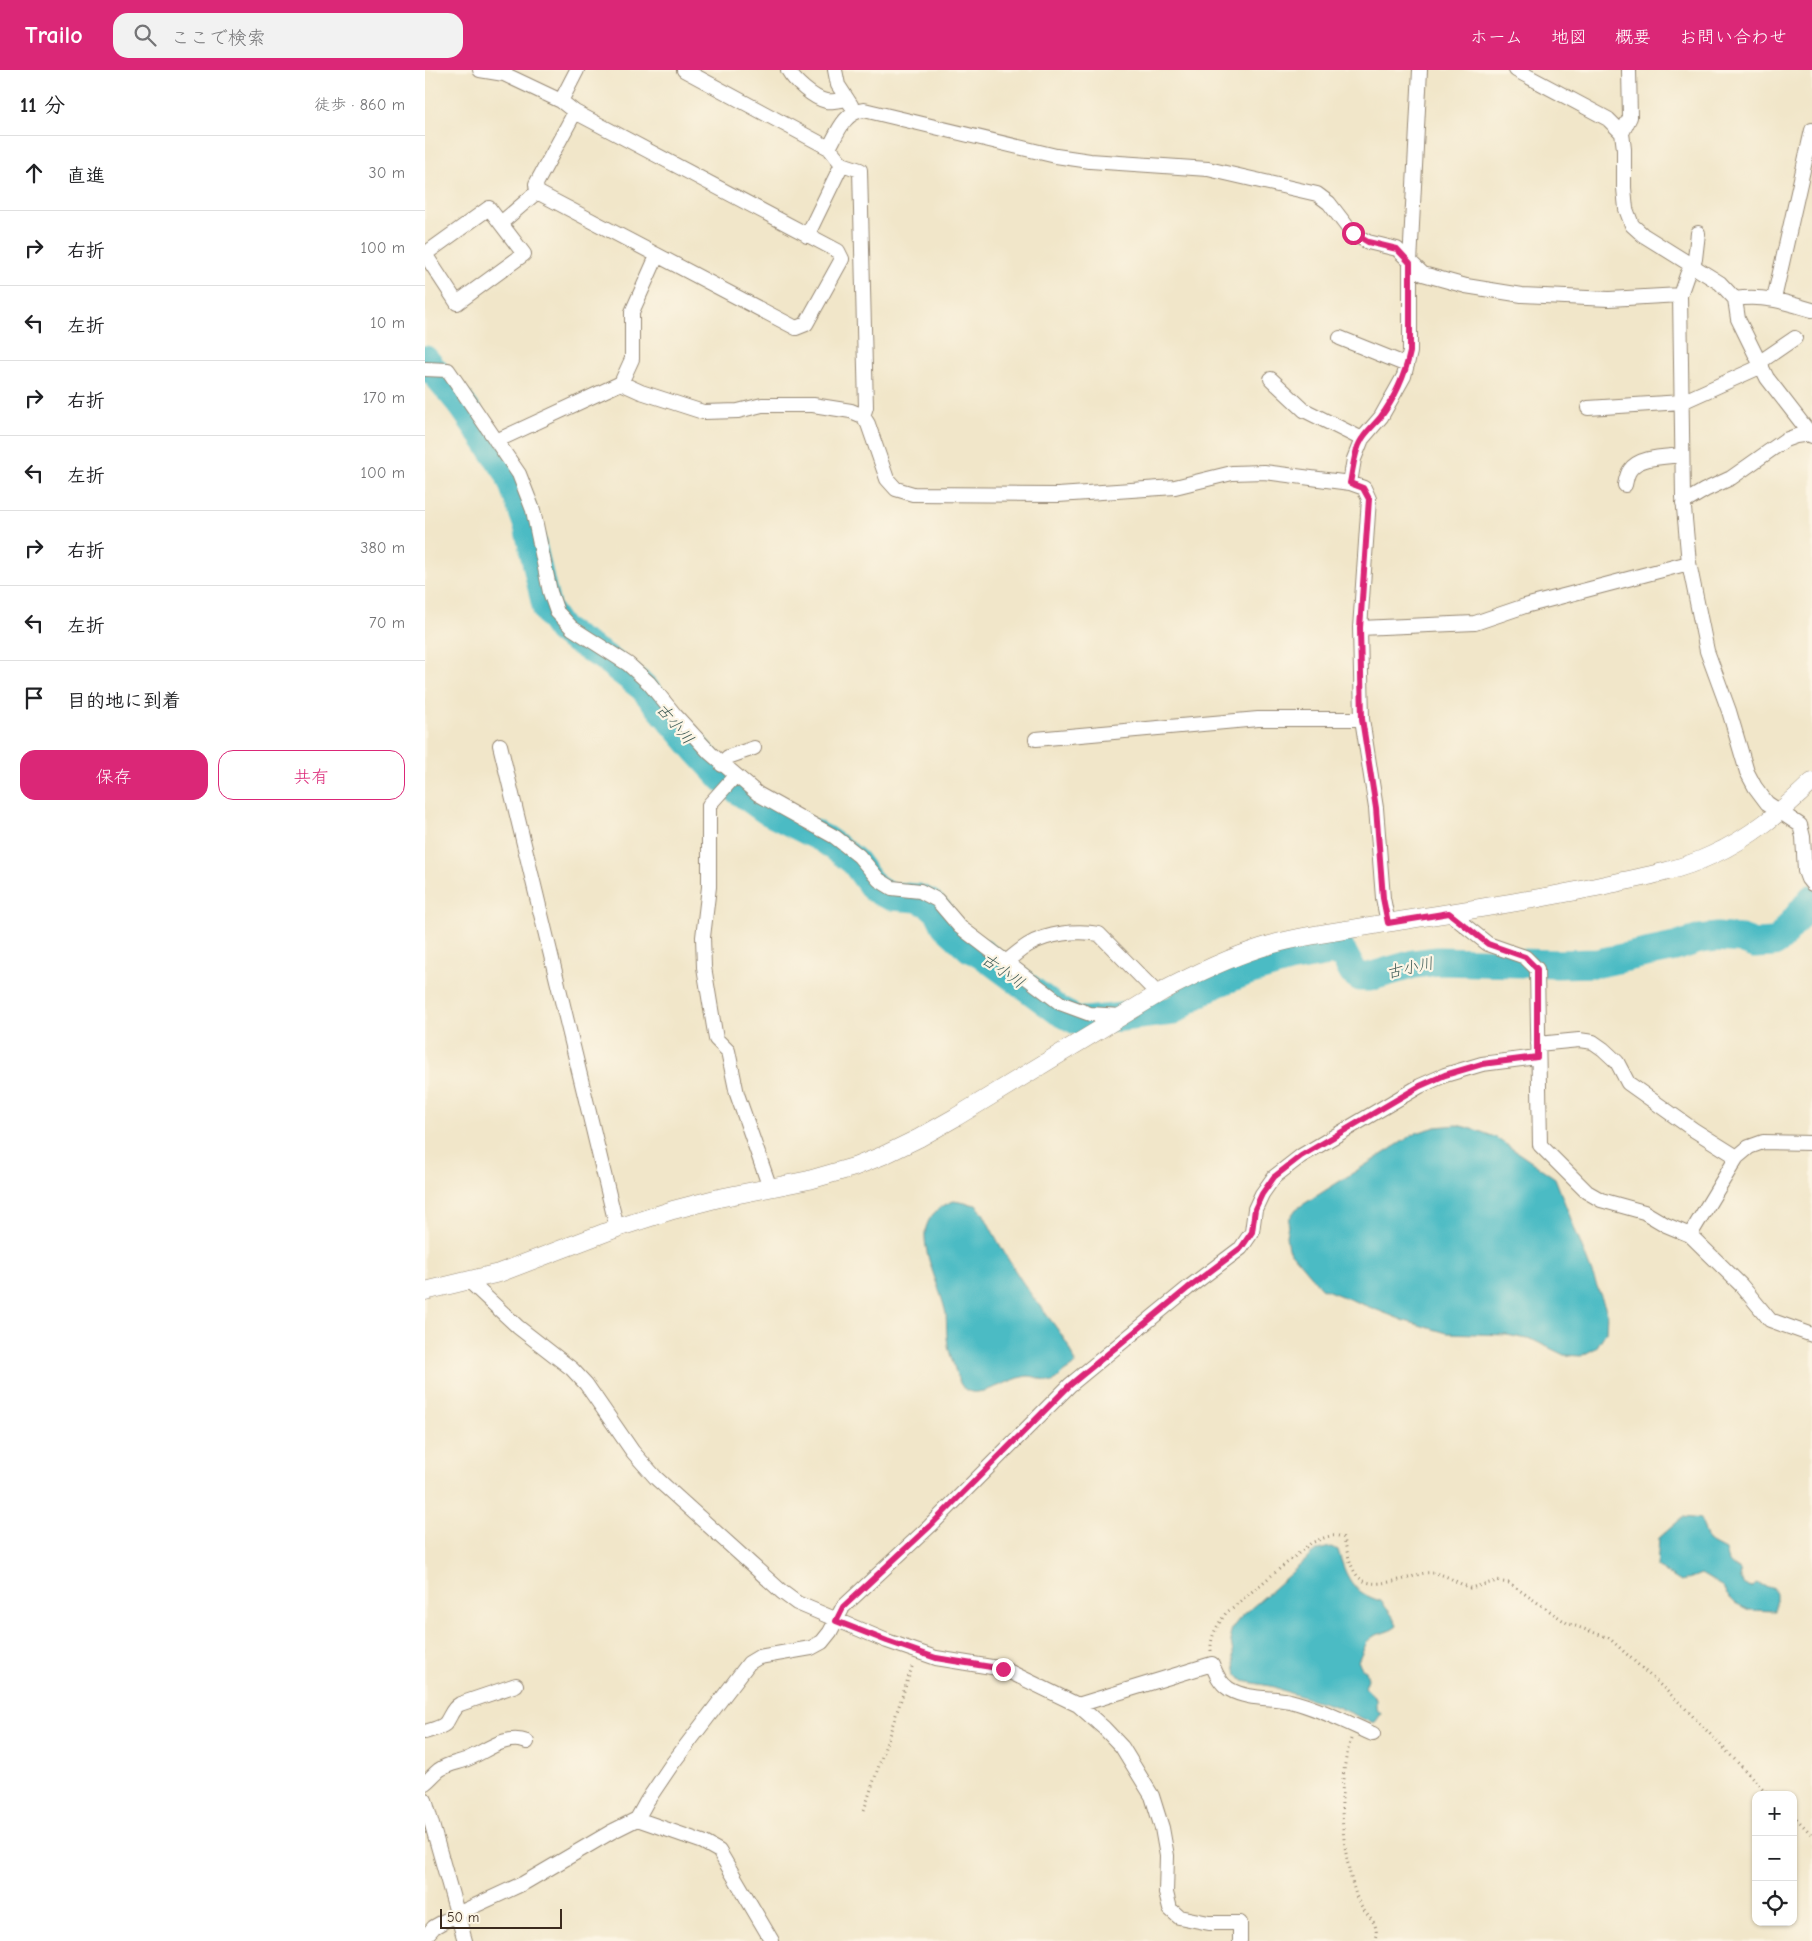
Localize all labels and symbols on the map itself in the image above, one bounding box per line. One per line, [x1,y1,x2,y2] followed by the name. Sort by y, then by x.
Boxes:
[1342,222,1365,245] route start
[653,700,697,748] water label: 古小川
[978,950,1028,992] water label: 古小川
[1385,954,1435,982] water label: 古小川
[992,1658,1015,1681] route end
[440,1906,563,1929] scale bar

